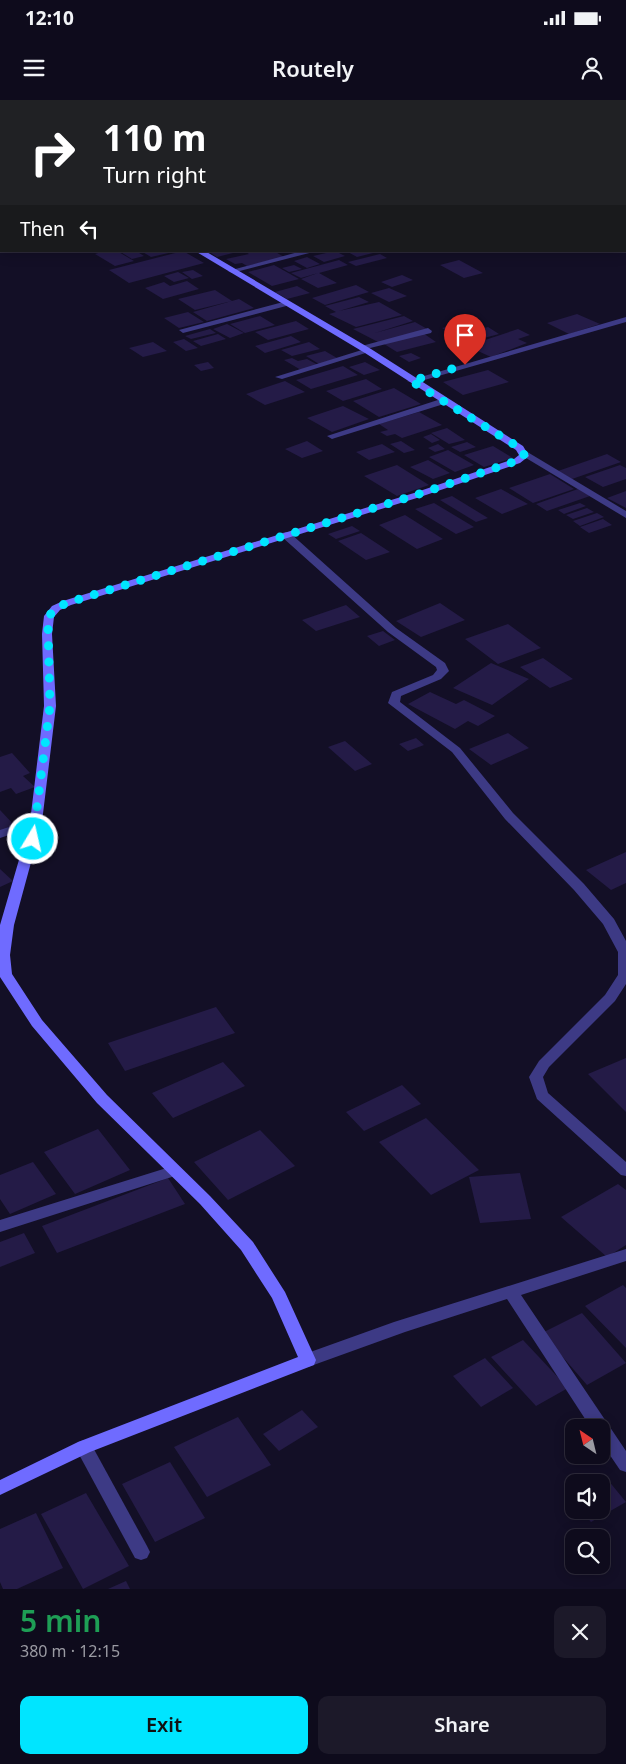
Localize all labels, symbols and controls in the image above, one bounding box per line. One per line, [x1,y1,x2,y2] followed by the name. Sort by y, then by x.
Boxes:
[25,5,74,31] text: 12:10
[272,53,354,83] text: Routely
[20,54,48,82] icon: menu
[578,54,606,82] icon: person
[103,114,206,161] text: 110 m
[20,120,85,185] icon: right
[103,159,206,189] text: Turn right
[75,215,103,243] icon: left
[20,216,65,242] text: Then
[444,314,486,365] pin
[451,321,479,349] icon: arrive
[6,812,58,864] position arrow
[565,1419,610,1464] north arrow
[565,1419,610,1574] map controls
[565,1474,610,1519] button: sound
[565,1529,610,1574] button: search
[20,1600,101,1641] text: 5 min
[554,1606,606,1658] button: close
[20,1640,120,1662] text: 380 m · 12:15
[20,1696,308,1754] button: Exit
[318,1696,606,1754] button: Share

